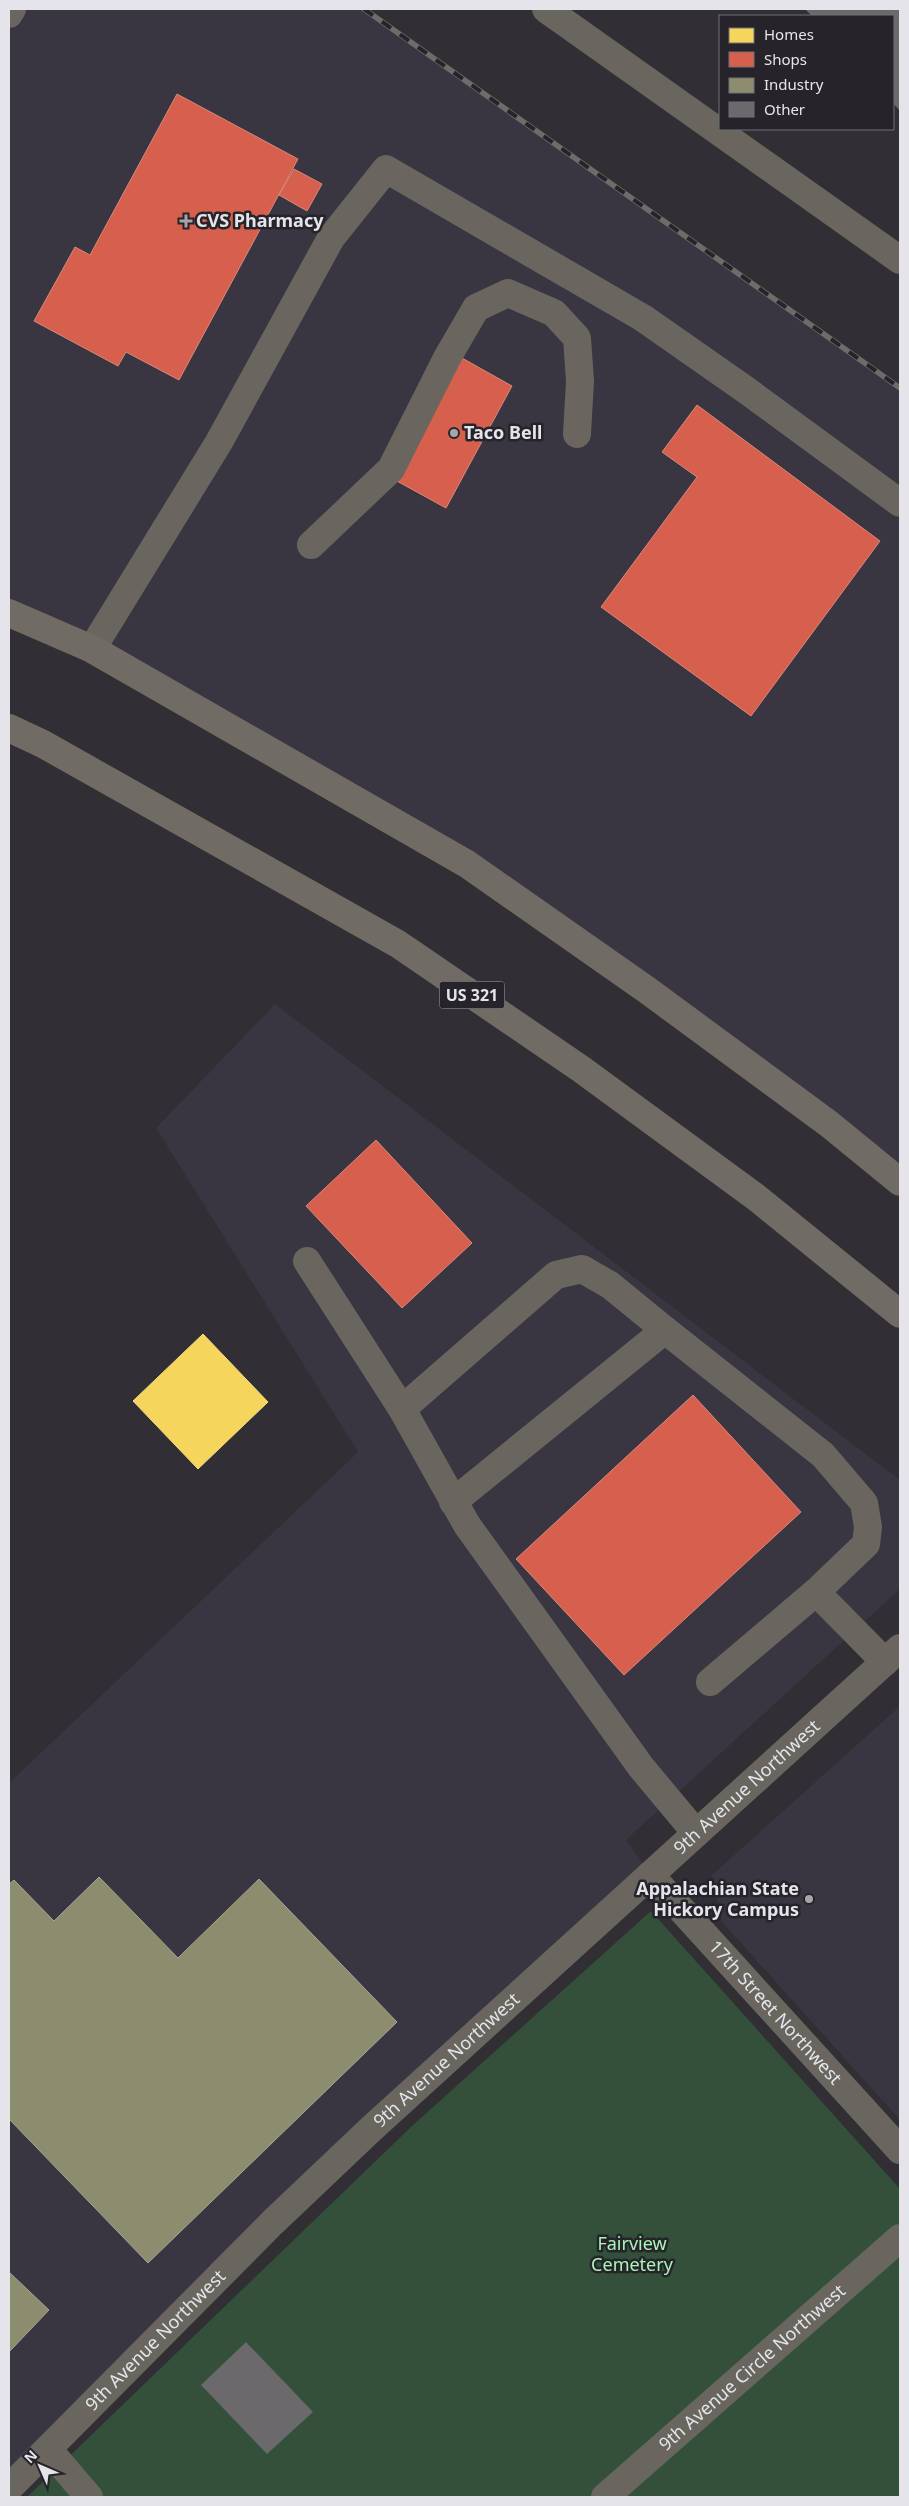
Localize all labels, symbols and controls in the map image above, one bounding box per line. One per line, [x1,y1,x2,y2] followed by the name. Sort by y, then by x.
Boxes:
[719,15,894,130] legend
[764,24,814,44] text: Homes
[764,49,807,69] text: Shops
[764,74,824,94] text: Industry
[764,99,805,119] text: Other
[196,208,324,232] place label: CVS Pharmacy
[180,215,192,227] marker: CVS Pharmacy
[464,420,542,444] place label: Taco Bell
[448,427,460,439] marker: Taco Bell
[440,982,504,1008] road number: US 321
[668,1713,825,1859] street label: 9th Avenue Northwest
[636,1876,799,1921] place label: Appalachian State Hickory Campus
[803,1893,815,1905] marker: Appalachian State Hickory Campus
[704,1935,848,2090] street label: 17th Street Northwest
[368,1987,524,2132] street label: 9th Avenue Northwest
[591,2231,674,2276] park label: Fairview Cemetery
[80,2264,230,2415] street label: 9th Avenue Northwest
[653,2278,850,2455] street label: 9th Avenue Circle Northwest
[15,2441,65,2491] north arrow
[20,2446,41,2467] text: N

